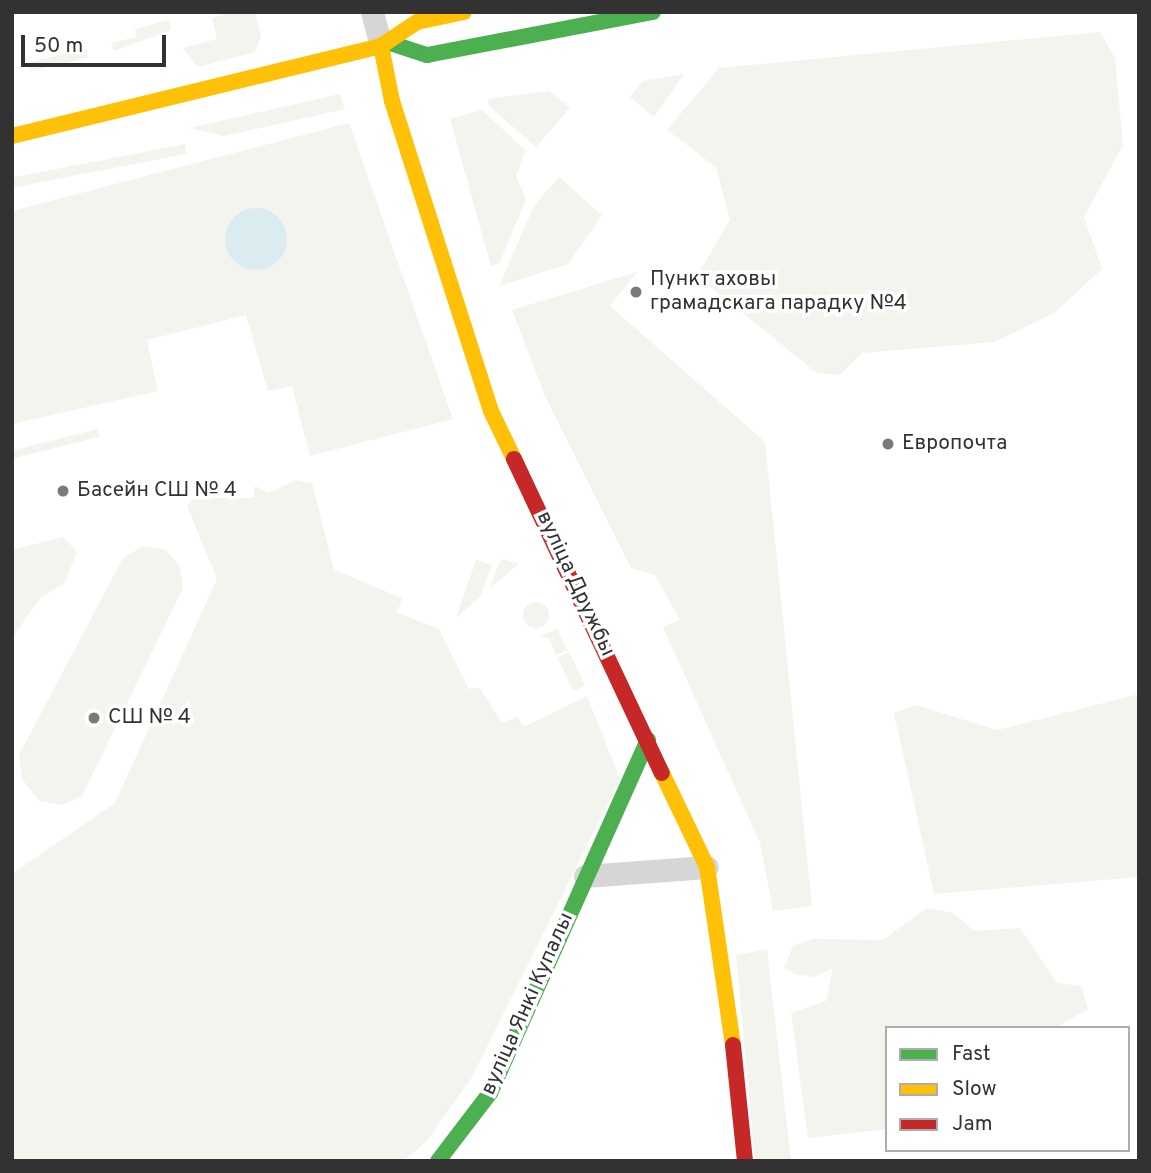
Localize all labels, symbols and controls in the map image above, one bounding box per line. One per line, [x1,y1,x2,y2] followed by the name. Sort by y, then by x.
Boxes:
[24,21,170,65] scale bar
[34,33,83,60] text: 50 m
[650,267,907,317] place label: Пункт аховы грамадскага парадку №4
[628,284,644,300] marker: Пункт аховы грамадскага парадку №4
[902,431,1007,457] place label: Европочта
[880,436,896,452] marker: Европочта
[77,478,237,504] place label: Басейн СШ № 4
[55,483,71,499] marker: Басейн СШ № 4
[530,508,620,660] street label: вуліца Дружбы
[108,705,191,731] place label: СШ № 4
[86,710,102,726] marker: СШ № 4
[476,909,580,1099] street label: вуліца Янкі Купалы
[885,1026,1130,1152] legend
[952,1041,991,1068] text: Fast
[952,1076,997,1103] text: Slow
[952,1111,993,1138] text: Jam

